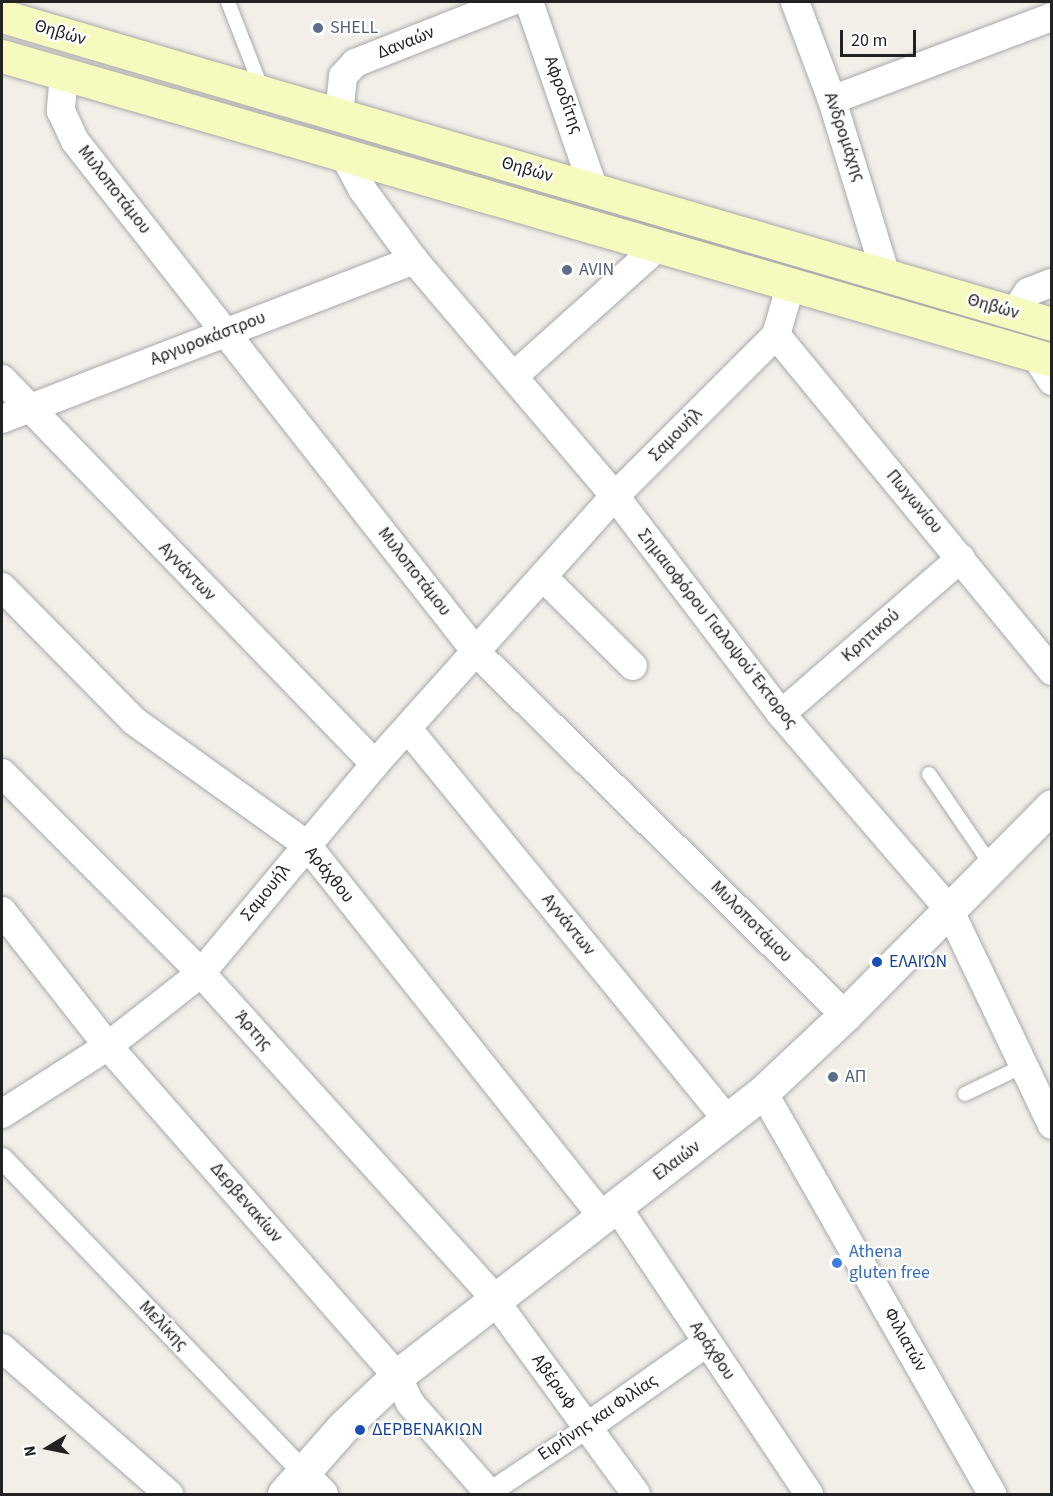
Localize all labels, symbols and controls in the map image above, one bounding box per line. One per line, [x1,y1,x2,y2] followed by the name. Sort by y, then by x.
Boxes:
[32,15,88,51] street label: Θηβών
[330,17,378,39] place label: SHELL
[843,18,920,56] scale bar
[311,21,325,35] marker: SHELL
[374,22,438,64] street label: Δαναών
[851,28,887,53] text: 20 m
[539,53,587,137] street label: Αφροδίτης
[819,90,869,184] street label: Ανδρομάχης
[73,141,155,239] street label: Μυλοποτάμου
[499,152,555,188] street label: Θηβών
[579,259,614,281] place label: AVIN
[560,263,574,277] marker: AVIN
[965,289,1021,325] street label: Θηβών
[147,307,269,371] street label: Αργυροκάστρου
[645,404,707,466] street label: Σαμουήλ
[881,466,947,538] street label: Πωγωνίου
[373,523,455,621] street label: Μυλοποτάμου
[632,525,802,733] street label: Σημαιοφόρου Γιαλοψού Έκτορος
[154,538,220,606] street label: Αγνάντων
[837,605,905,667] street label: Κρητικού
[300,842,358,908] street label: Αράχθου
[237,860,295,926] street label: Σαμουήλ
[706,877,796,967] street label: Μυλοποτάμου
[536,890,600,960] street label: Αγνάντων
[889,951,947,973] place label: ΕΛΑΙΏΝ
[870,955,884,969] marker: ΕΛΑΙΏΝ
[230,1007,276,1055] street label: Άρτης
[845,1066,866,1088] place label: ΑΠ
[826,1070,840,1084] marker: ΑΠ
[649,1136,705,1186] street label: Ελαιών
[205,1158,287,1248] street label: Δερβενακίων
[849,1242,930,1284] place label: Athena gluten free
[830,1256,844,1270] marker: Athena gluten free
[134,1297,192,1355] street label: Μελίκης
[879,1304,931,1376] street label: Φιλιατών
[685,1317,739,1385] street label: Αράχθου
[527,1350,581,1414] street label: Αβέρωφ
[534,1370,662,1466] street label: Ειρήνης και Φιλίας
[18,1418,78,1478] north arrow
[372,1419,483,1441] place label: ΔΕΡΒΕΝΑΚΙΩΝ
[353,1423,367,1437] marker: ΔΕΡΒΕΝΑΚΙΩΝ
[19,1444,42,1458] text: N

